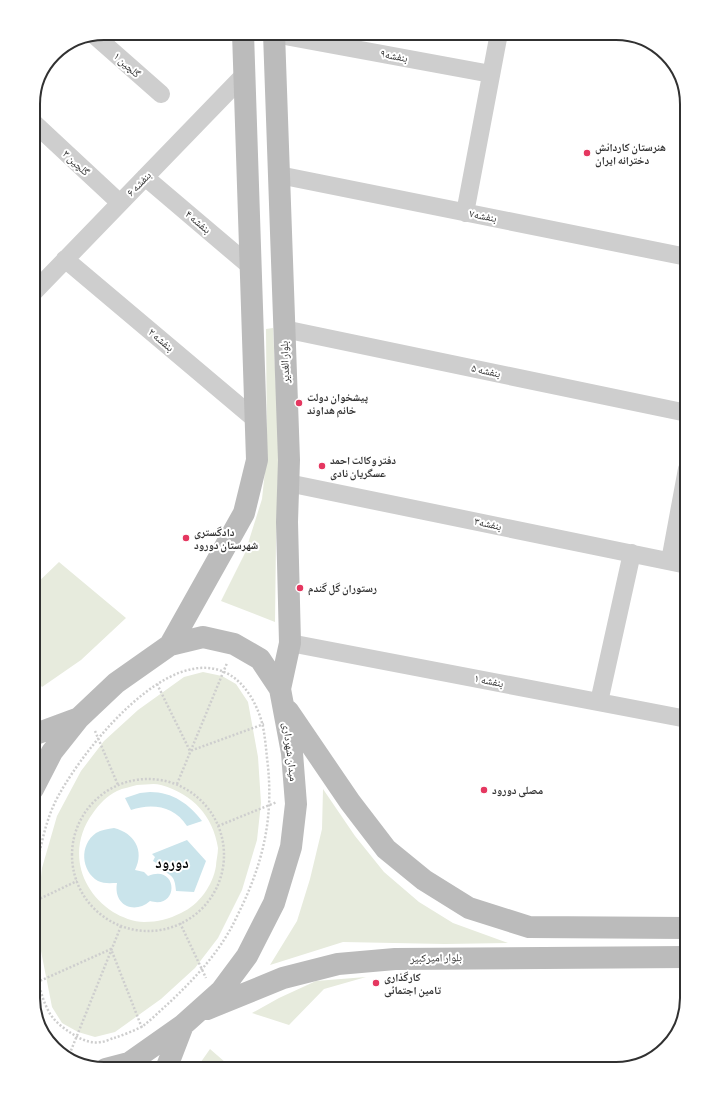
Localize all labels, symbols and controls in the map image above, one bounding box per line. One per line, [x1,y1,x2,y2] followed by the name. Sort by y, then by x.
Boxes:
[379,48,409,64] street label: بنفشه۹
[111,50,143,81] street label: گلچین ۱
[595,142,666,168] place label: هنرستان کاردانش دخترانه ایران
[60,148,92,179] street label: گلچین ۳
[582,148,592,158] marker: هنرستان کاردانش دخترانه ایران
[125,170,153,199] street label: بنفشه ۶
[183,208,213,236] street label: بنفشه ۴
[468,208,498,224] street label: بنفشه۷
[146,326,176,354] street label: بنفشه ۲
[279,341,292,384] street label: بلوار الغدیر
[470,363,502,380] street label: بنفشه ۵
[307,392,368,418] place label: پیشخوان دولت خانم هداوند
[294,398,304,408] marker: پیشخوان دولت خانم هداوند
[330,455,396,481] place label: دفتر وکالت احمد عسگریان نادی
[317,461,327,471] marker: دفتر وکالت احمد عسگریان نادی
[473,516,503,533] street label: بنفشه۳
[194,526,258,553] place label: دادگستری شهرستان دورود
[181,533,191,543] marker: دادگستری شهرستان دورود
[308,582,377,596] place label: رستوران گل گندم
[295,583,305,593] marker: رستوران گل گندم
[473,673,505,690] street label: بنفشه ۱
[280,722,299,782] street label: میدان شهرداری
[479,785,489,795] marker: مصلی دورود
[492,785,543,798] place label: مصلی دورود
[155,856,189,871] district label: دورود
[409,952,462,964] street label: بلوار امیرکبیر
[384,971,441,998] place label: کارگذاری تامین اجتمائی
[371,978,381,988] marker: کارگذاری تامین اجتمائی

